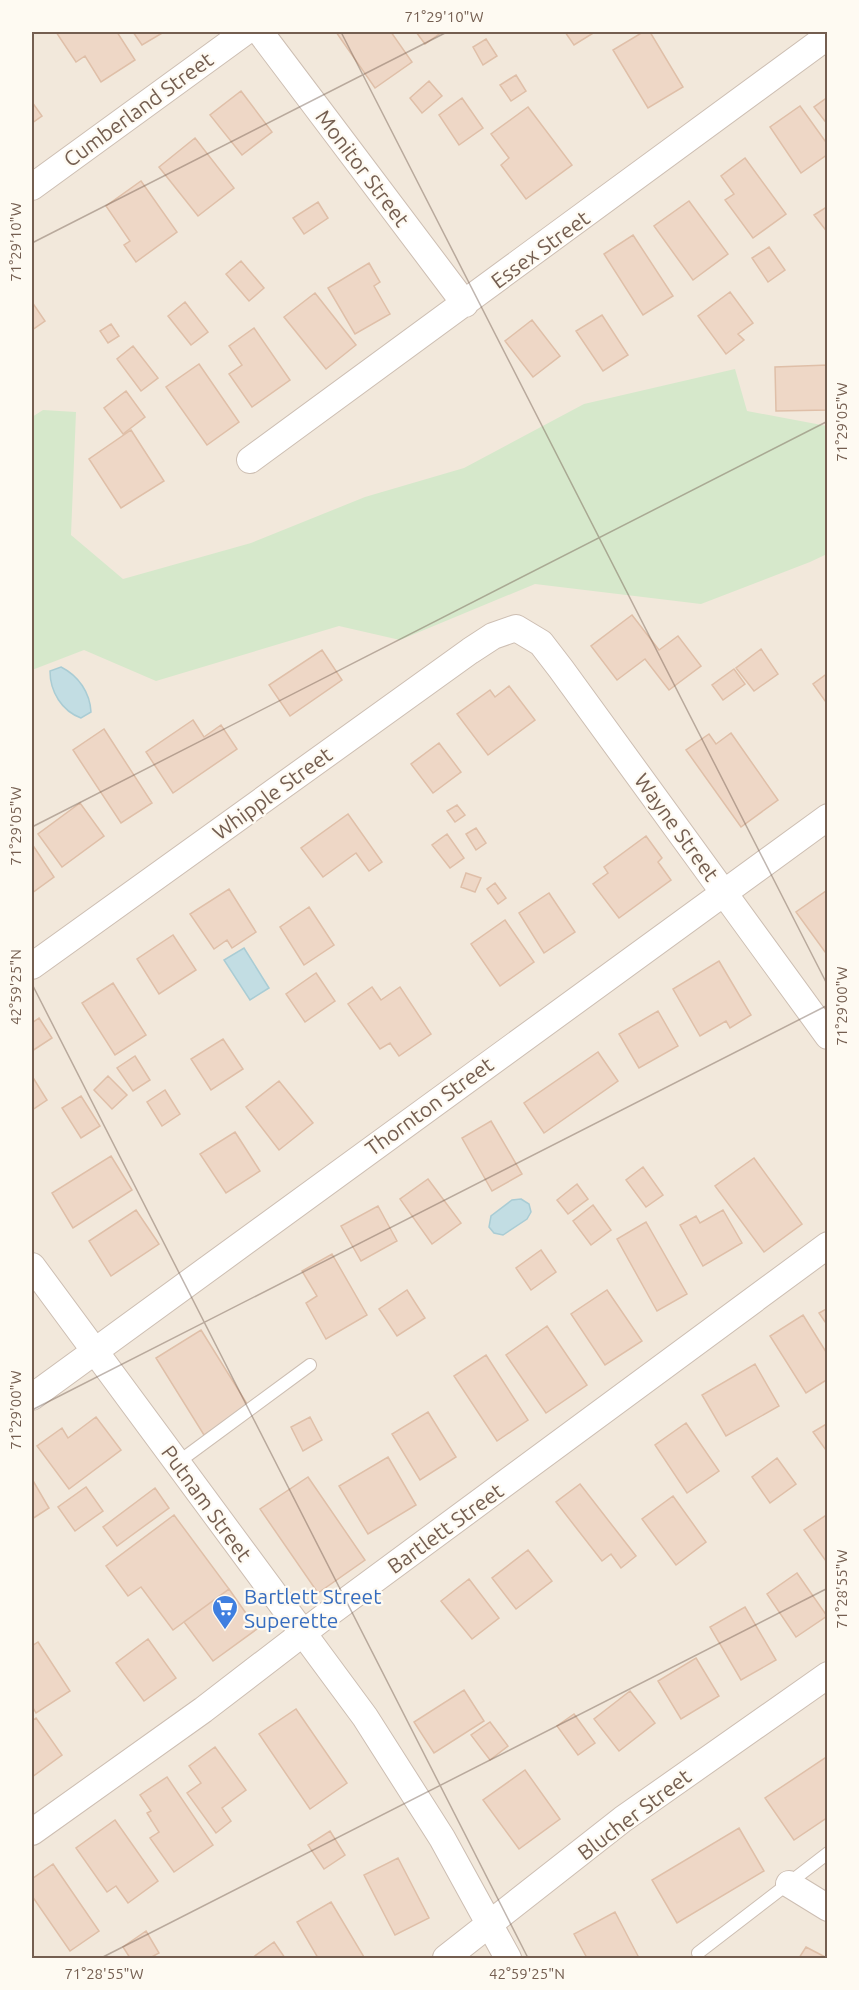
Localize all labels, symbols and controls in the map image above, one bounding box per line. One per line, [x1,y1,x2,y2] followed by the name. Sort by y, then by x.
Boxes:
[404,8,484,25] text: 71°29'10"W
[59,47,217,171] street label: Cumberland Street
[311,105,415,231] street label: Monitor Street
[7,202,24,282] text: 71°29'10"W
[486,205,594,293] street label: Essex Street
[833,382,850,462] text: 71°29'05"W
[208,742,336,844] street label: Whipple Street
[630,769,724,885] street label: Wayne Street
[7,786,24,866] text: 71°29'05"W
[7,949,24,1025] text: 42°59'25"N
[833,966,850,1046] text: 71°29'00"W
[361,1052,497,1160] street label: Thornton Street
[7,1370,24,1450] text: 71°29'00"W
[157,1440,257,1566] street label: Putnam Street
[382,1478,508,1578] street label: Bartlett Street
[833,1549,850,1629] text: 71°28'55"W
[244,1584,381,1632] place label: Bartlett Street Superette
[210,1593,240,1631] supermarket icon: Bartlett Street Superette
[573,1764,695,1864] street label: Blucher Street
[64,1965,144,1982] text: 71°28'55"W
[489,1965,565,1982] text: 42°59'25"N

